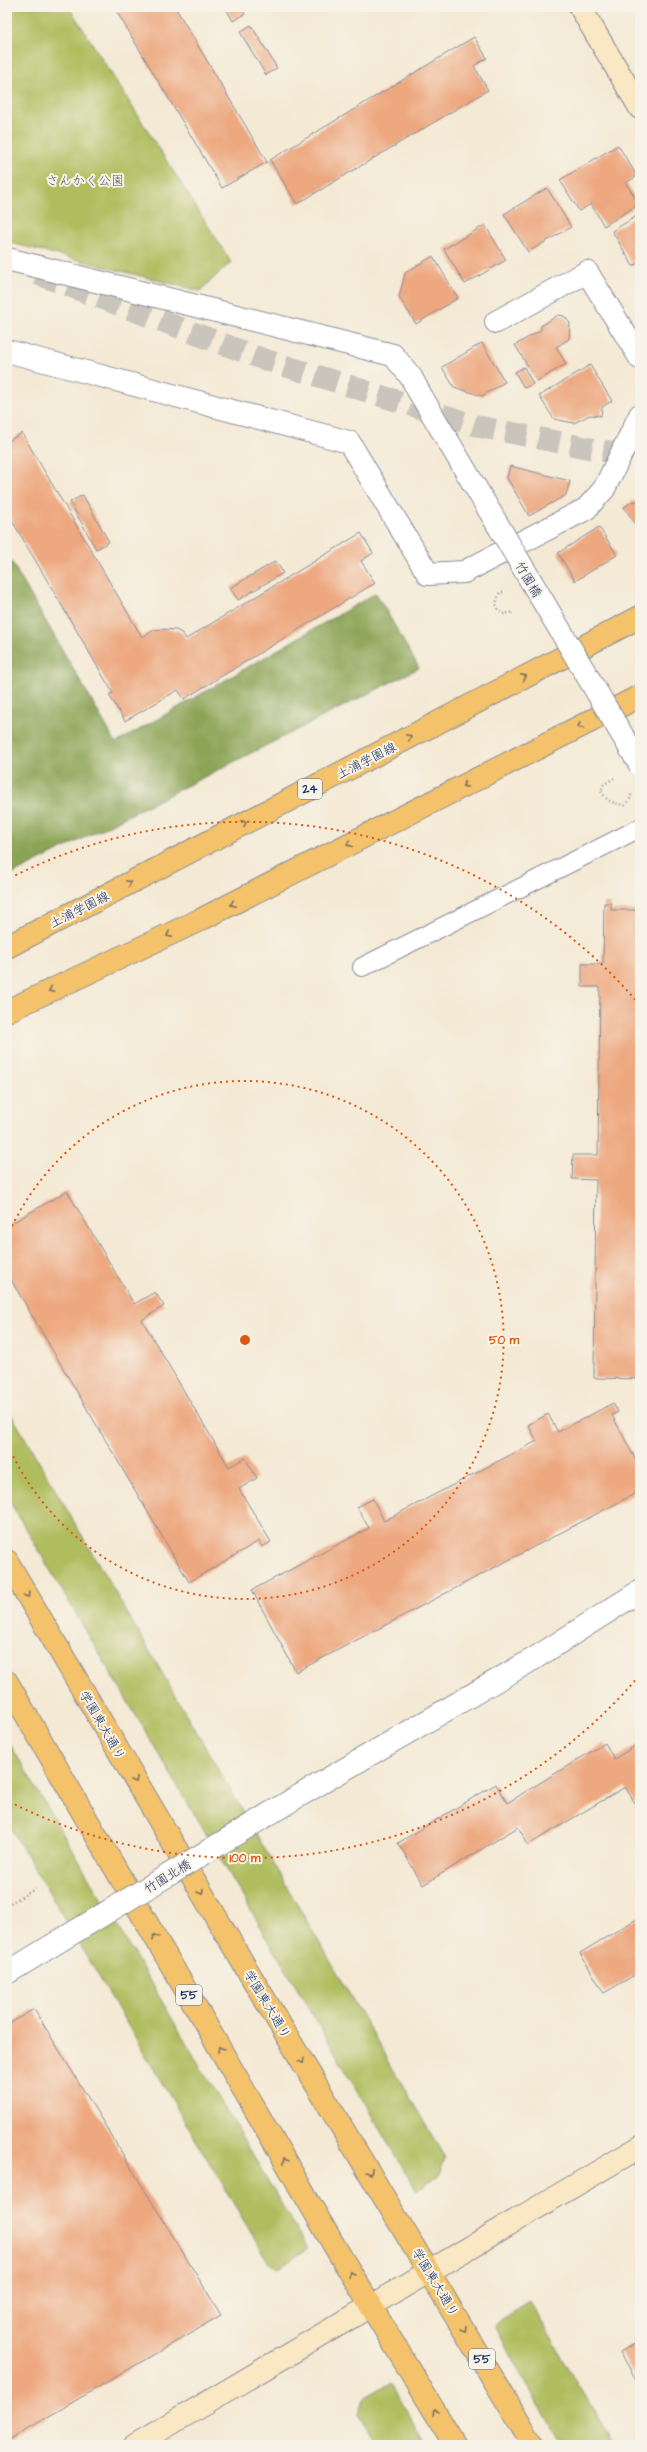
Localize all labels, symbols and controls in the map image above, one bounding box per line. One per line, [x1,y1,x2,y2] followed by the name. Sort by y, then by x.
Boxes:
[46,172,124,190] park label: さんかく公園
[510,558,546,601] street label: 竹園橋
[520,675,527,682] one-way arrow
[577,721,585,729] one-way arrow
[405,735,412,742] one-way arrow
[333,738,400,784] street label: 土浦学園線
[298,779,322,799] road number: 24
[461,780,469,788] one-way arrow
[240,821,247,828] one-way arrow
[346,840,353,847] one-way arrow
[124,881,132,888] one-way arrow
[46,887,113,933] street label: 土浦学園線
[230,899,237,906] one-way arrow
[166,930,173,938] one-way arrow
[48,985,56,992] one-way arrow
[489,1332,520,1349] text: 50 m
[238,1333,252,1347] centre of rings
[22,1591,29,1598] one-way arrow
[75,1687,129,1764] street label: 学園東大通り
[131,1776,138,1783] one-way arrow
[230,1850,261,1867] text: 100 m
[141,1856,194,1898] street label: 竹園北橋
[197,1888,204,1895] one-way arrow
[152,1933,159,1941] one-way arrow
[239,1966,295,2043] street label: 学園東大通り
[176,1985,202,2005] road number: 55
[217,2046,225,2053] one-way arrow
[298,2057,305,2064] one-way arrow
[283,2158,290,2165] one-way arrow
[365,2168,372,2175] one-way arrow
[407,2244,463,2321] street label: 学園東大通り
[349,2271,356,2278] one-way arrow
[460,2326,467,2333] one-way arrow
[469,2349,495,2369] road number: 55
[432,2409,439,2416] one-way arrow

